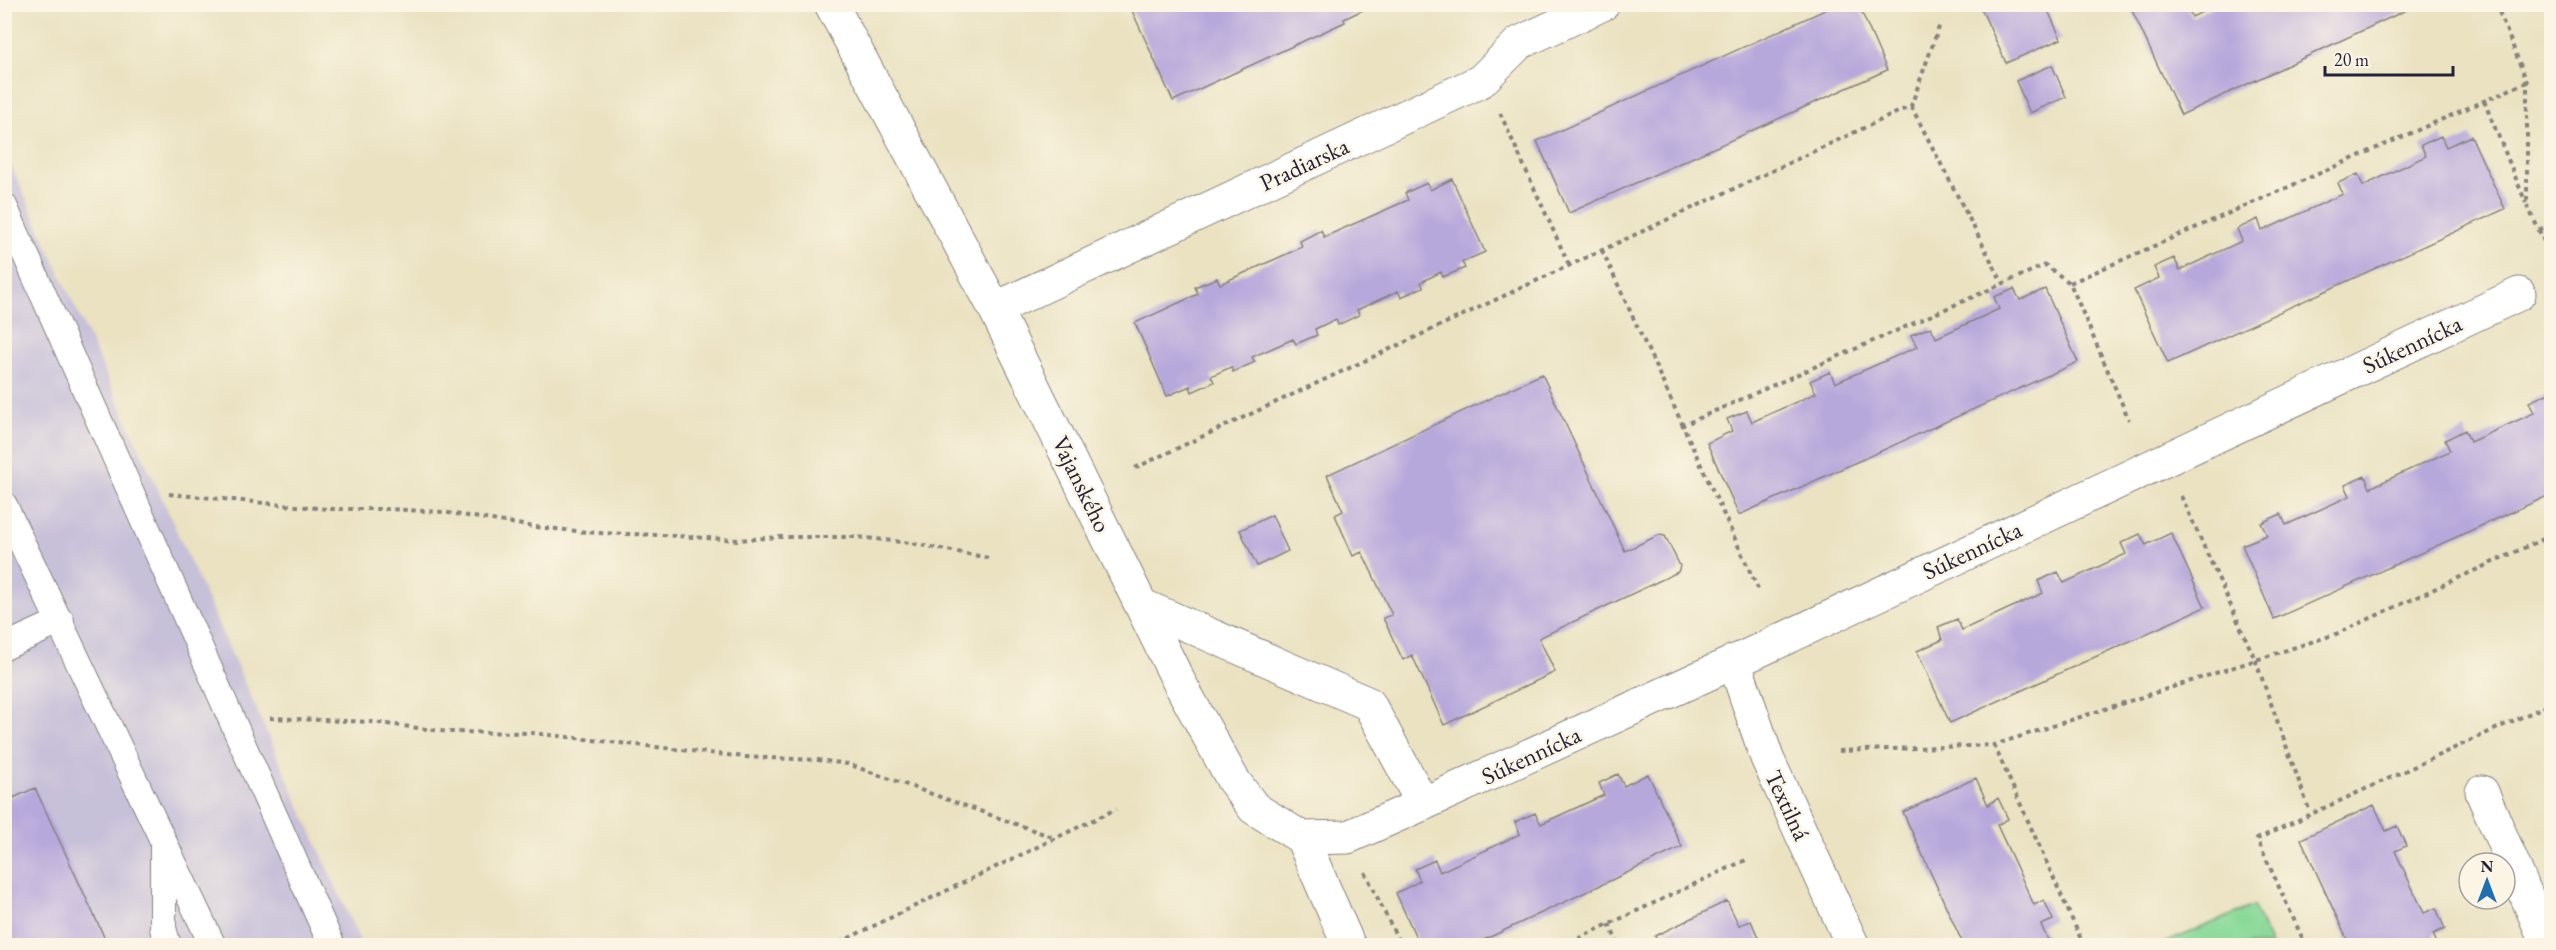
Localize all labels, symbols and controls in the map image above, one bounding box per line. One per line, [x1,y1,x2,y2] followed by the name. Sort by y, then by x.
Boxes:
[2325,39,2452,77] scale bar
[2334,48,2369,71] text: 20 m
[1254,130,1354,198] street label: Pradiarska
[2357,307,2467,380] street label: Súkennícka
[1045,431,1119,537] street label: Vajanského
[1917,513,2027,586] street label: Súkennícka
[1476,718,1586,791] street label: Súkennícka
[1758,765,1818,846] street label: Textilná
[2457,851,2517,911] north arrow
[2481,856,2494,877] text: N

